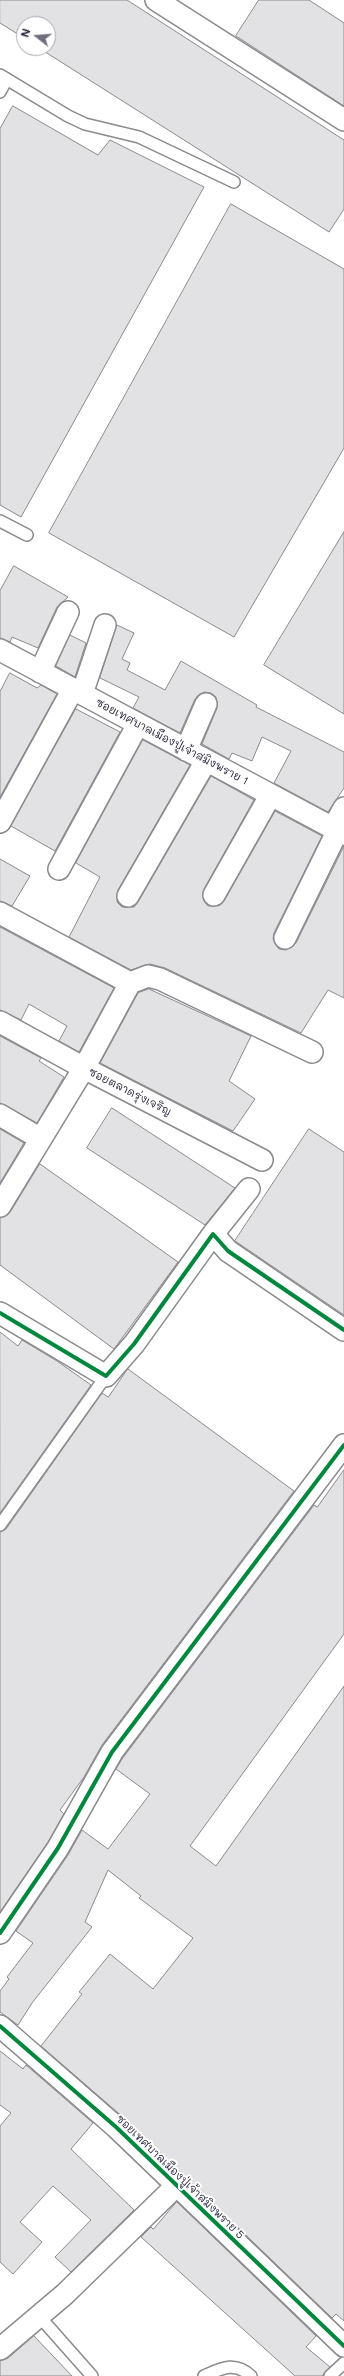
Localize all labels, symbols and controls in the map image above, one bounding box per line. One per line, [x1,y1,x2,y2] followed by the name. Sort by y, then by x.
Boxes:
[16,16,56,56] north arrow
[17,26,33,39] text: N
[93,696,251,788] street label: ซอยเทศบาลเมืองปู่เจ้าสมิงพราย 1
[86,1065,174,1119] street label: ซอยตลาดรุ่งเจริญ
[113,2112,247,2242] street label: ซอยเทศบาลเมืองปู่เจ้าสมิงพราย 5

